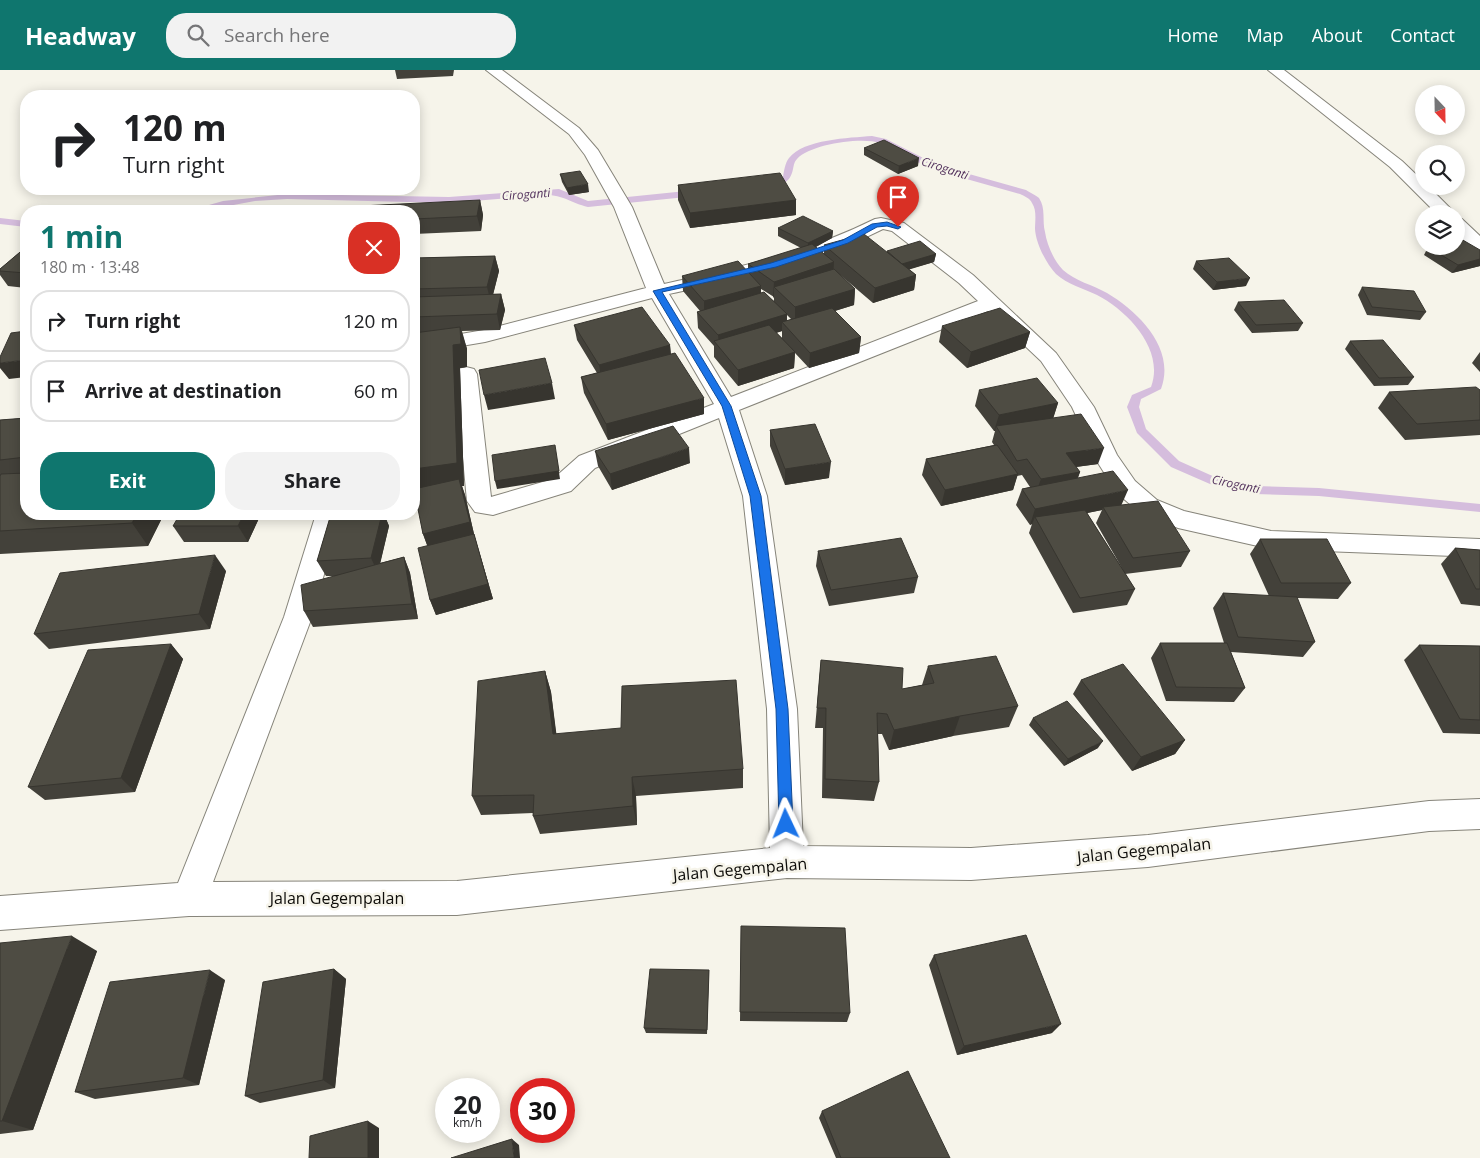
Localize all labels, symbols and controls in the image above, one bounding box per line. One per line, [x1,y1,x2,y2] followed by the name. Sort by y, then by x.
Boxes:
[166,13,516,58] search box
[25,19,136,52] text: Headway
[184,21,212,49] icon: search
[224,22,330,48] text: Search here
[1168,23,1218,47] text: Home
[1246,23,1284,47] text: Map
[1312,23,1362,47] text: About
[1390,23,1455,47] text: Contact
[1415,85,1465,135] north arrow
[1415,85,1465,255] map controls
[123,104,227,151] text: 120 m
[40,110,105,175] icon: right
[1415,145,1465,195] button: search
[123,149,225,179] text: Turn right
[919,152,972,184] water label: Ciroganti
[877,176,919,227] pin
[884,183,912,211] icon: arrive
[501,184,552,204] water label: Ciroganti
[1415,205,1465,255] button: layers
[40,216,123,257] text: 1 min
[348,222,400,274] button: close
[40,256,140,278] text: 180 m · 13:48
[42,307,70,335] icon: right
[85,308,180,334] text: Turn right
[343,308,398,334] text: 120 m
[42,377,70,405] icon: arrive
[85,378,282,404] text: Arrive at destination
[354,378,398,404] text: 60 m
[40,452,215,510] button: Exit
[225,452,400,510] button: Share
[1211,471,1262,498] water label: Ciroganti
[759,797,811,849] position arrow
[1074,832,1212,868] street label: Jalan Gegempalan
[670,852,808,886] street label: Jalan Gegempalan
[268,887,404,909] street label: Jalan Gegempalan
[510,1078,575,1143] speed limit sign: 30
[453,1087,482,1121] text: 20
[453,1114,482,1131] text: km/h

